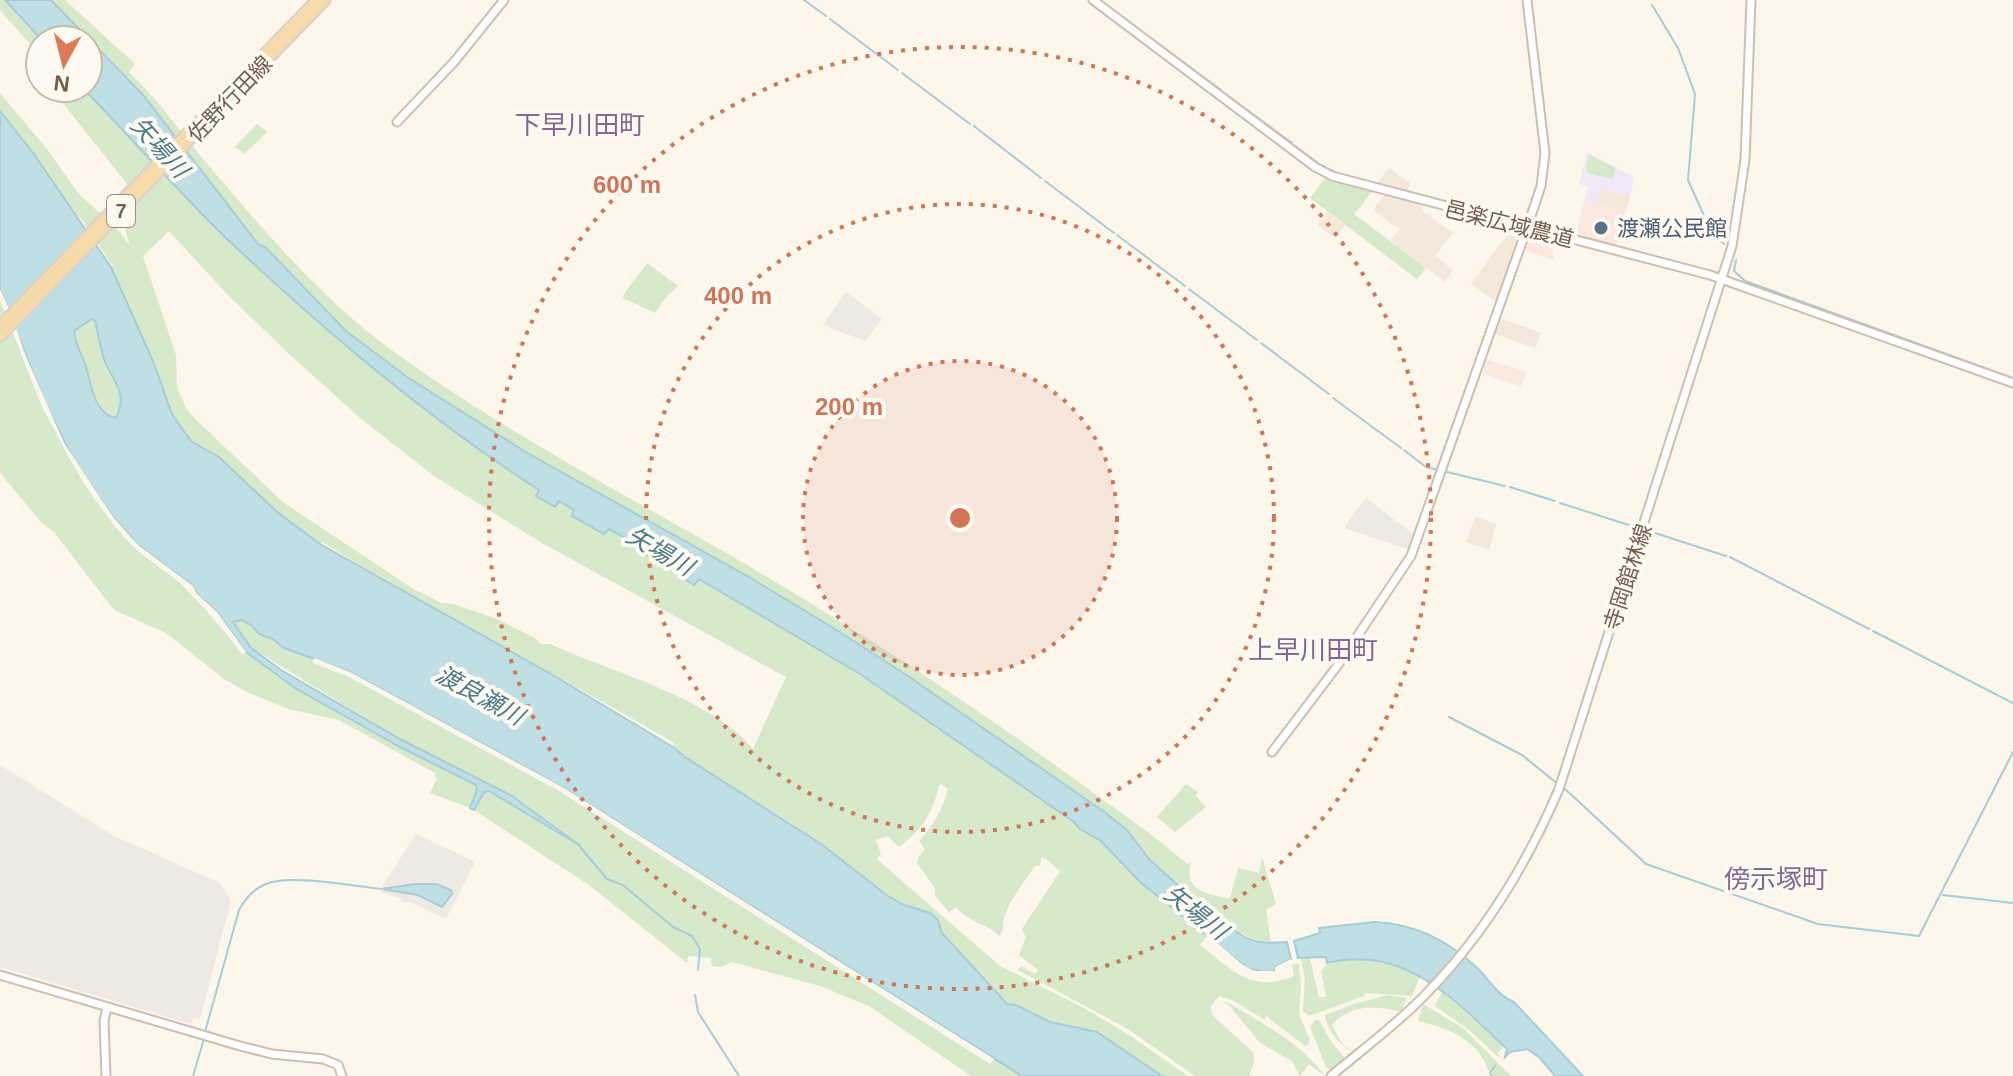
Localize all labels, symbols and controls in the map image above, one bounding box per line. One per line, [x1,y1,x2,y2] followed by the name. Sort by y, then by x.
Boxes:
[24,24,104,104] north arrow
[183,51,277,147] street label: 佐野行田線
[52,70,71,97] text: N
[515,110,645,140] district label: 下早川田町
[126,111,196,185] water label: 矢場川
[593,171,661,198] text: 600 m
[107,195,135,227] road number: 7
[1442,196,1576,252] street label: 邑楽広域農道
[1617,216,1727,241] place label: 渡瀬公民館
[1592,219,1610,237] marker: 渡瀬公民館
[704,282,772,309] text: 400 m
[815,393,883,420] text: 200 m
[946,504,974,532] centre of rings
[622,521,701,582] water label: 矢場川
[1599,521,1657,633] street label: 寺岡館林線
[1248,635,1378,665] district label: 上早川田町
[431,660,531,732] water label: 渡良瀬川
[1724,864,1828,894] district label: 傍示塚町
[1159,879,1235,947] water label: 矢場川

